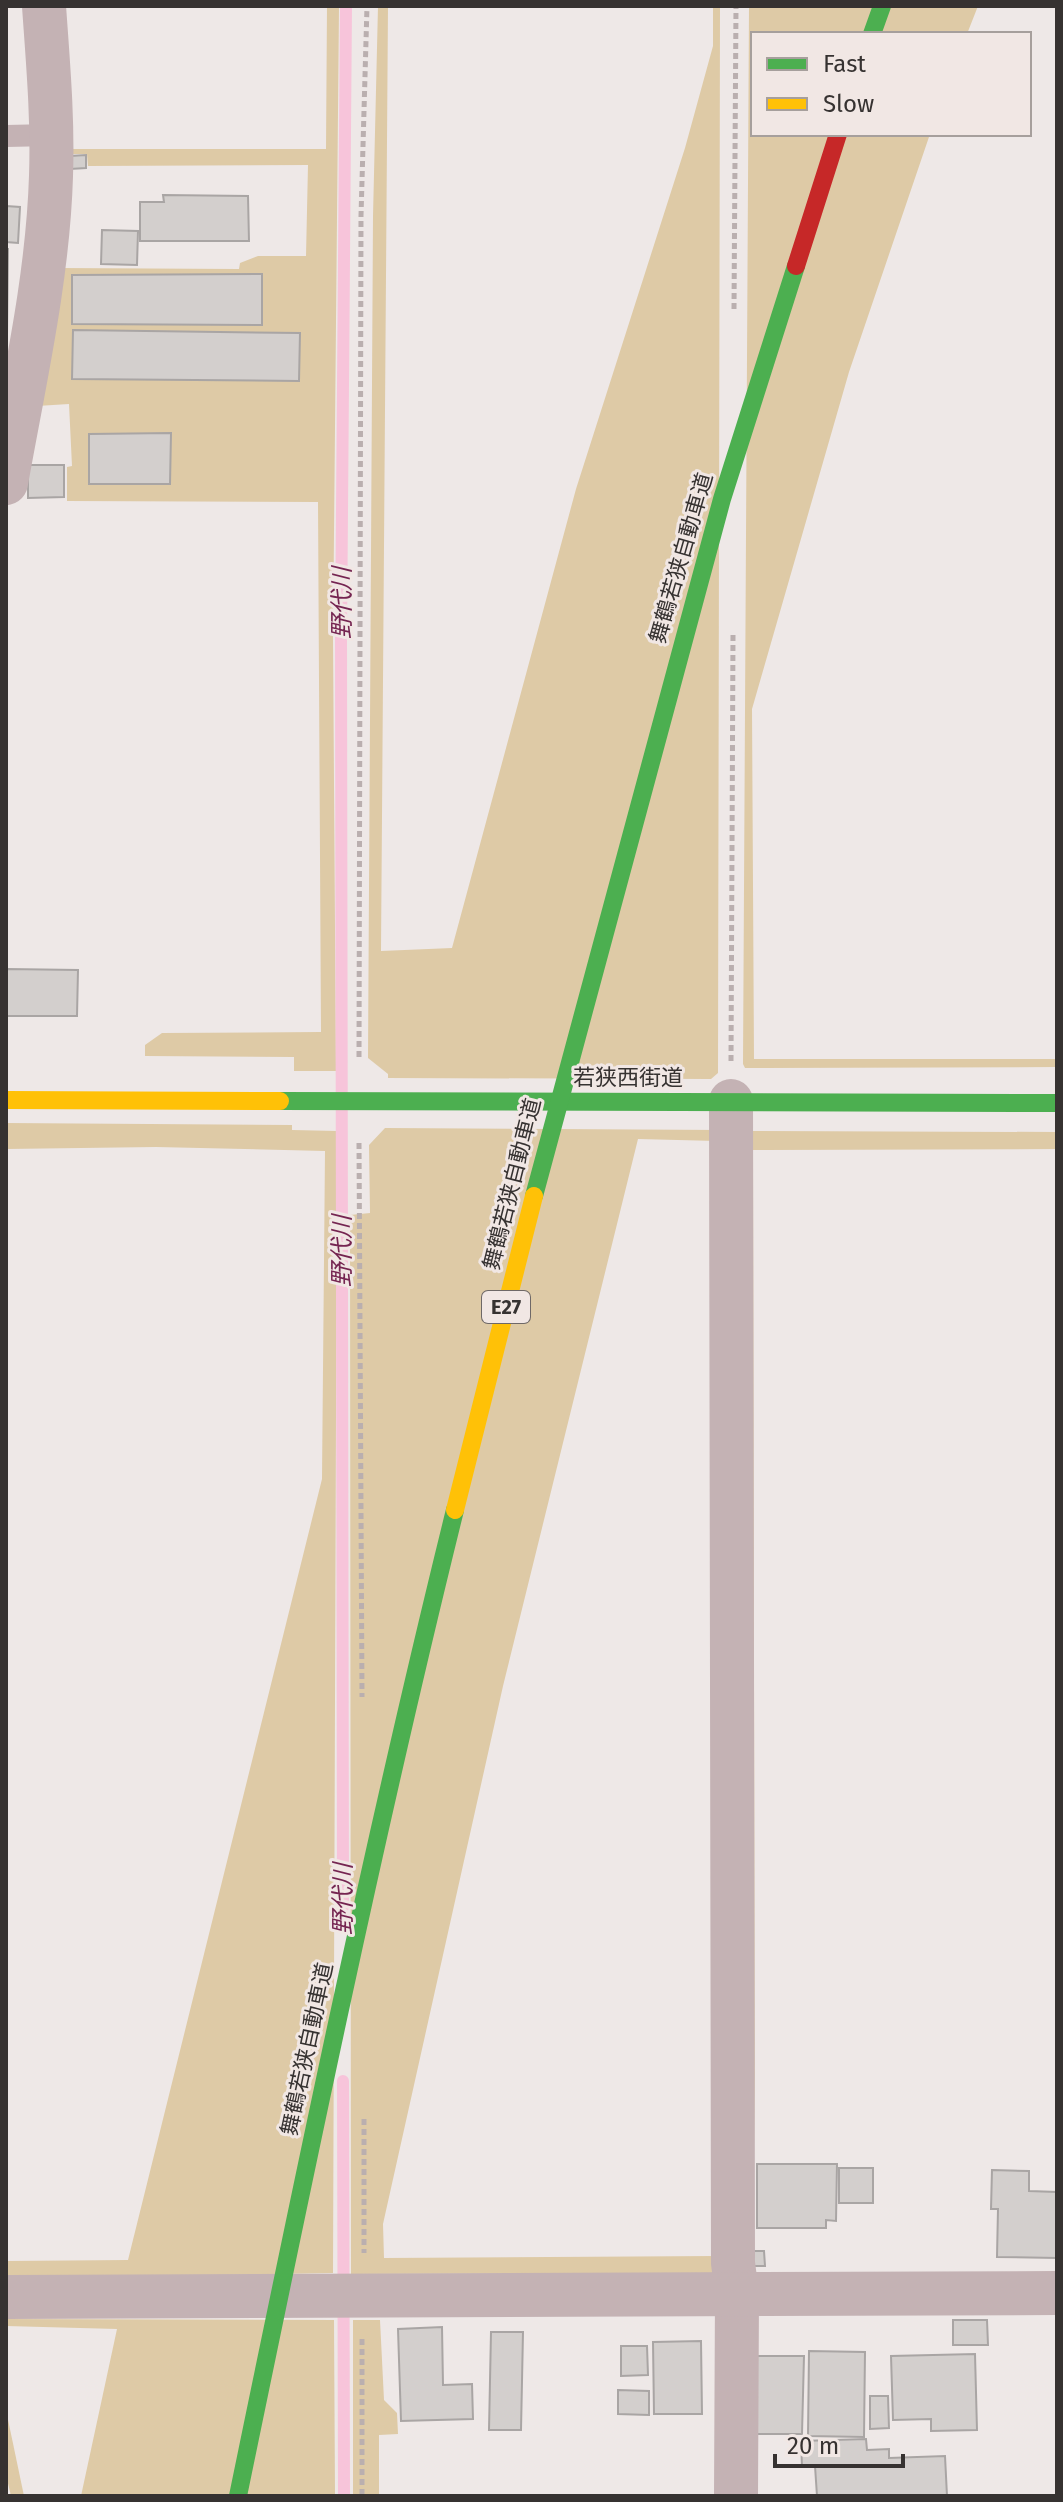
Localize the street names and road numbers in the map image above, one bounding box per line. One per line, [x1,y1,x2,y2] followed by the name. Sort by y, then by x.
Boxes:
[644,470,718,646] street label: 舞鶴若狭自動車道
[573,1064,683,1091] street label: 若狭西街道
[478,1095,546,1273] street label: 舞鶴若狭自動車道
[482,1291,530,1323] road number: E27
[275,1960,339,2138] street label: 舞鶴若狭自動車道

